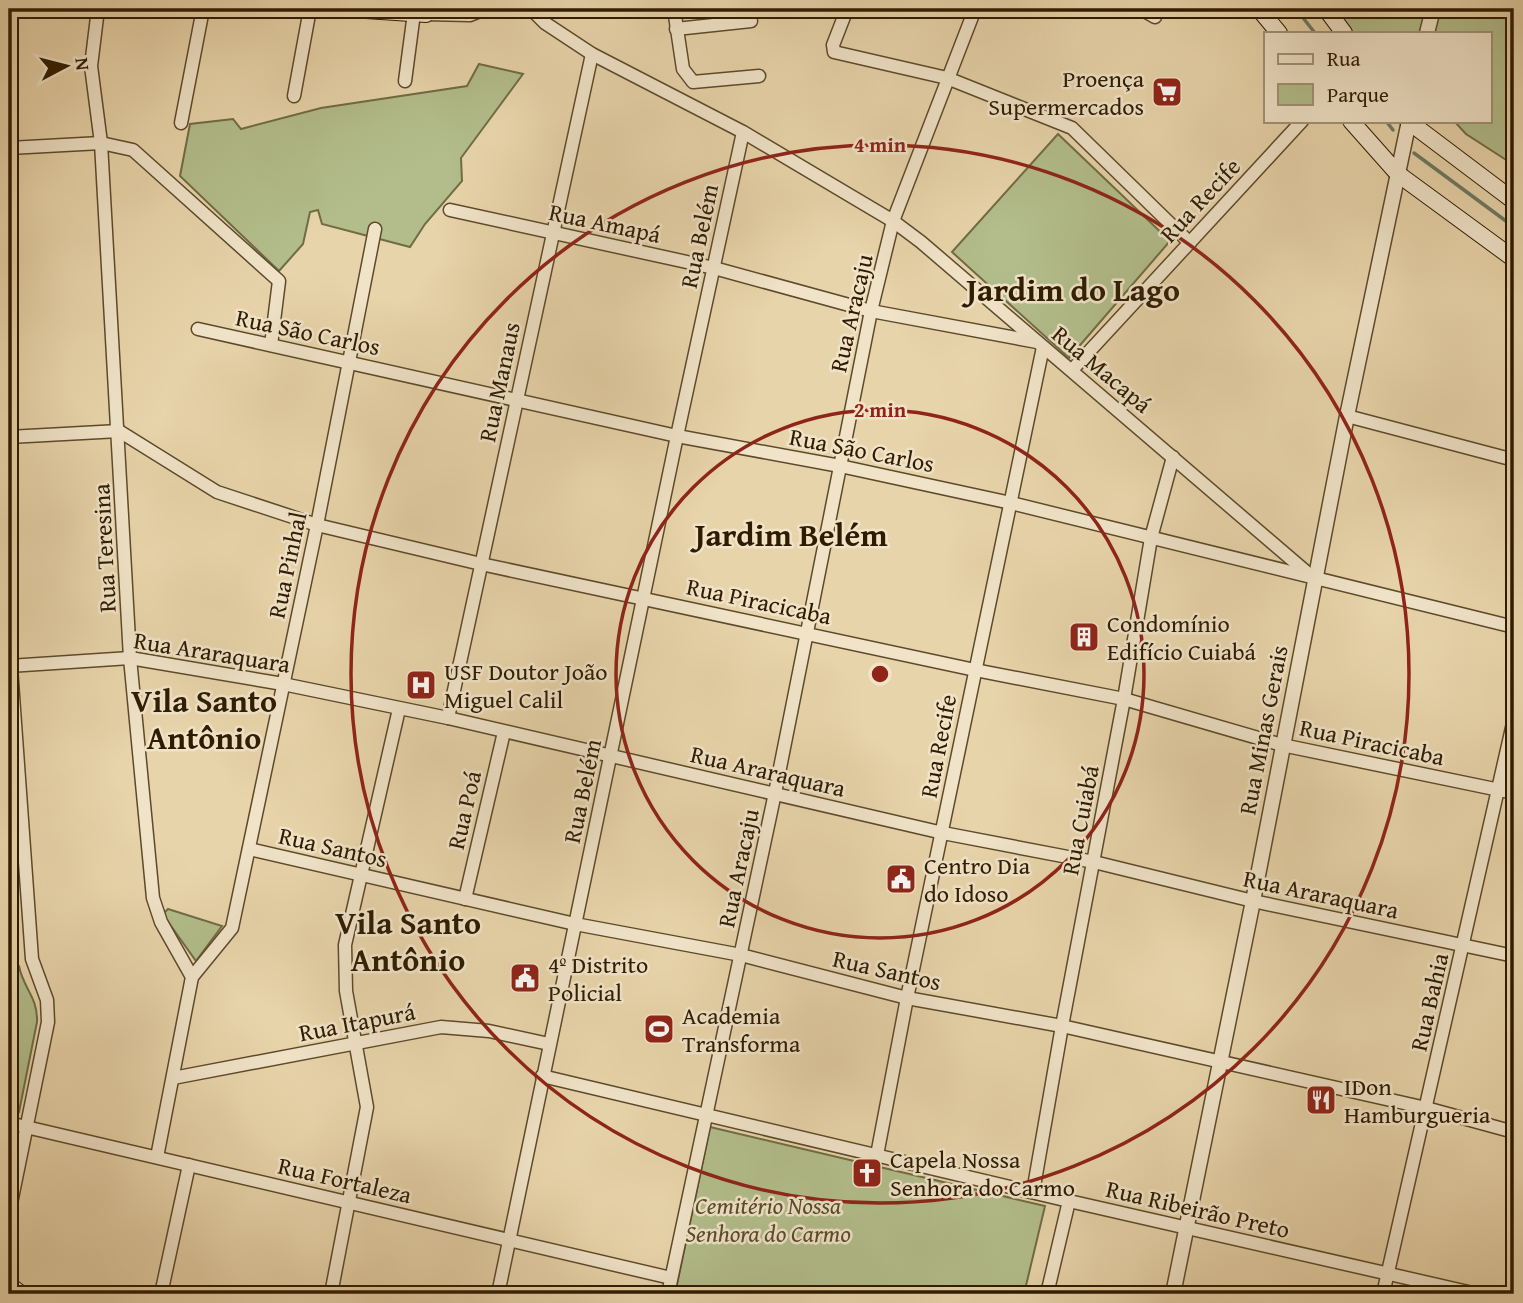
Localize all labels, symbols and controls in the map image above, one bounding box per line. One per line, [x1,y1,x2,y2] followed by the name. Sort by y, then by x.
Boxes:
[32,32,102,102] north arrow
[1264,32,1492,122] legend
[1327,43,1360,74] text: Rua
[68,56,98,72] text: N
[988,61,1145,124] place label: Proença Supermercados
[1150,75,1184,109] supermarket icon: Proença Supermercados
[1327,79,1389,110] text: Parque
[854,129,907,160] text: 4 min
[1151,150,1249,250] street label: Rua Recife
[671,180,727,291] street label: Rua Belém
[546,194,665,252] street label: Rua Amapá
[820,250,882,376] street label: Rua Aracaju
[961,266,1180,313] district label: Jardim do Lago
[233,300,383,364] street label: Rua São Carlos
[1045,317,1160,422] street label: Rua Macapá
[469,319,529,445] street label: Rua Manaus
[854,394,907,425] text: 2 min
[787,419,937,481] street label: Rua São Carlos
[83,482,125,613] street label: Rua Teresina
[259,508,315,622] street label: Rua Pinhal
[689,511,888,558] district label: Jardim Belém
[683,569,835,634] street label: Rua Piracicaba
[1107,606,1257,669] place label: Condomínio Edifício Cuiabá
[1067,620,1101,654] building icon: Condomínio Edifício Cuiabá
[131,622,293,682] street label: Rua Araraquara
[1229,642,1297,818] street label: Rua Minas Gerais
[444,654,608,717] place label: USF Doutor João Miguel Calil
[868,662,892,686] centre of rings
[404,668,438,702] hospital icon: USF Doutor João Miguel Calil
[131,677,277,761] district label: Vila Santo Antônio
[911,691,965,801] street label: Rua Recife
[1296,710,1448,775] street label: Rua Piracicaba
[554,735,610,846] street label: Rua Belém
[687,736,850,806] street label: Rua Araraquara
[1052,761,1108,878] street label: Rua Cuiabá
[438,766,490,853] street label: Rua Poá
[708,805,768,931] street label: Rua Aracaju
[275,818,391,876] street label: Rua Santos
[924,848,1031,911] place label: Centro Dia do Idoso
[1240,860,1403,928] street label: Rua Araraquara
[884,862,918,896] public building icon: Centro Dia do Idoso
[335,899,481,983] district label: Vila Santo Antônio
[829,941,945,999] street label: Rua Santos
[548,947,648,1010] place label: 4º Distrito Policial
[1401,949,1457,1055] street label: Rua Bahia
[508,961,542,995] public building icon: 4º Distrito Policial
[296,993,419,1050] street label: Rua Itapurá
[682,998,801,1061] place label: Academia Transforma
[642,1012,676,1046] sports icon: Academia Transforma
[1344,1069,1491,1132] place label: IDon Hamburgueria
[1304,1083,1338,1117] restaurant icon: IDon Hamburgueria
[890,1142,1075,1205] place label: Capela Nossa Senhora do Carmo
[275,1148,416,1212] street label: Rua Fortaleza
[850,1156,884,1190] church icon: Capela Nossa Senhora do Carmo
[1103,1171,1293,1247] street label: Rua Ribeirão Preto
[685,1188,851,1251] park label: Cemitério Nossa Senhora do Carmo

